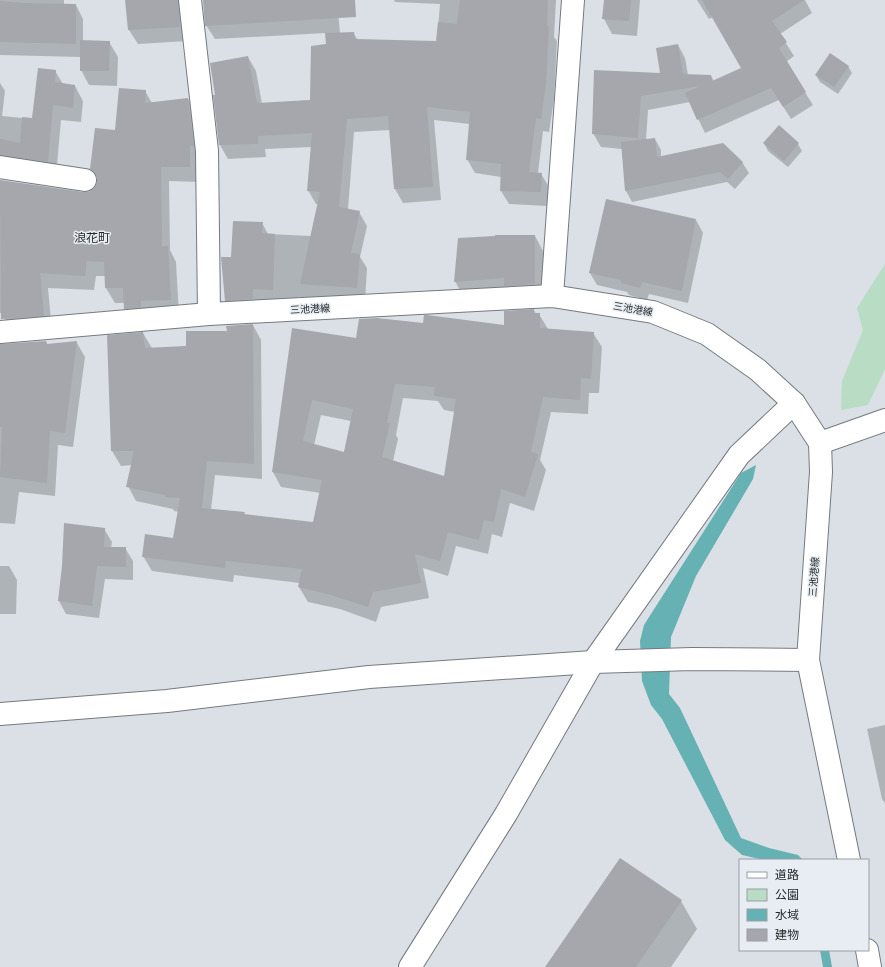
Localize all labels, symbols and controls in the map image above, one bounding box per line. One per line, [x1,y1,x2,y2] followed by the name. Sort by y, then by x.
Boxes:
[74,230,110,245] district label: 浪花町
[612,299,654,319] street label: 三池港線
[290,301,330,317] street label: 三池港線
[806,557,822,597] street label: 三池港線
[739,859,869,951] legend
[775,867,799,882] text: 道路
[775,887,799,902] text: 公園
[775,907,799,922] text: 水域
[775,927,799,942] text: 建物

